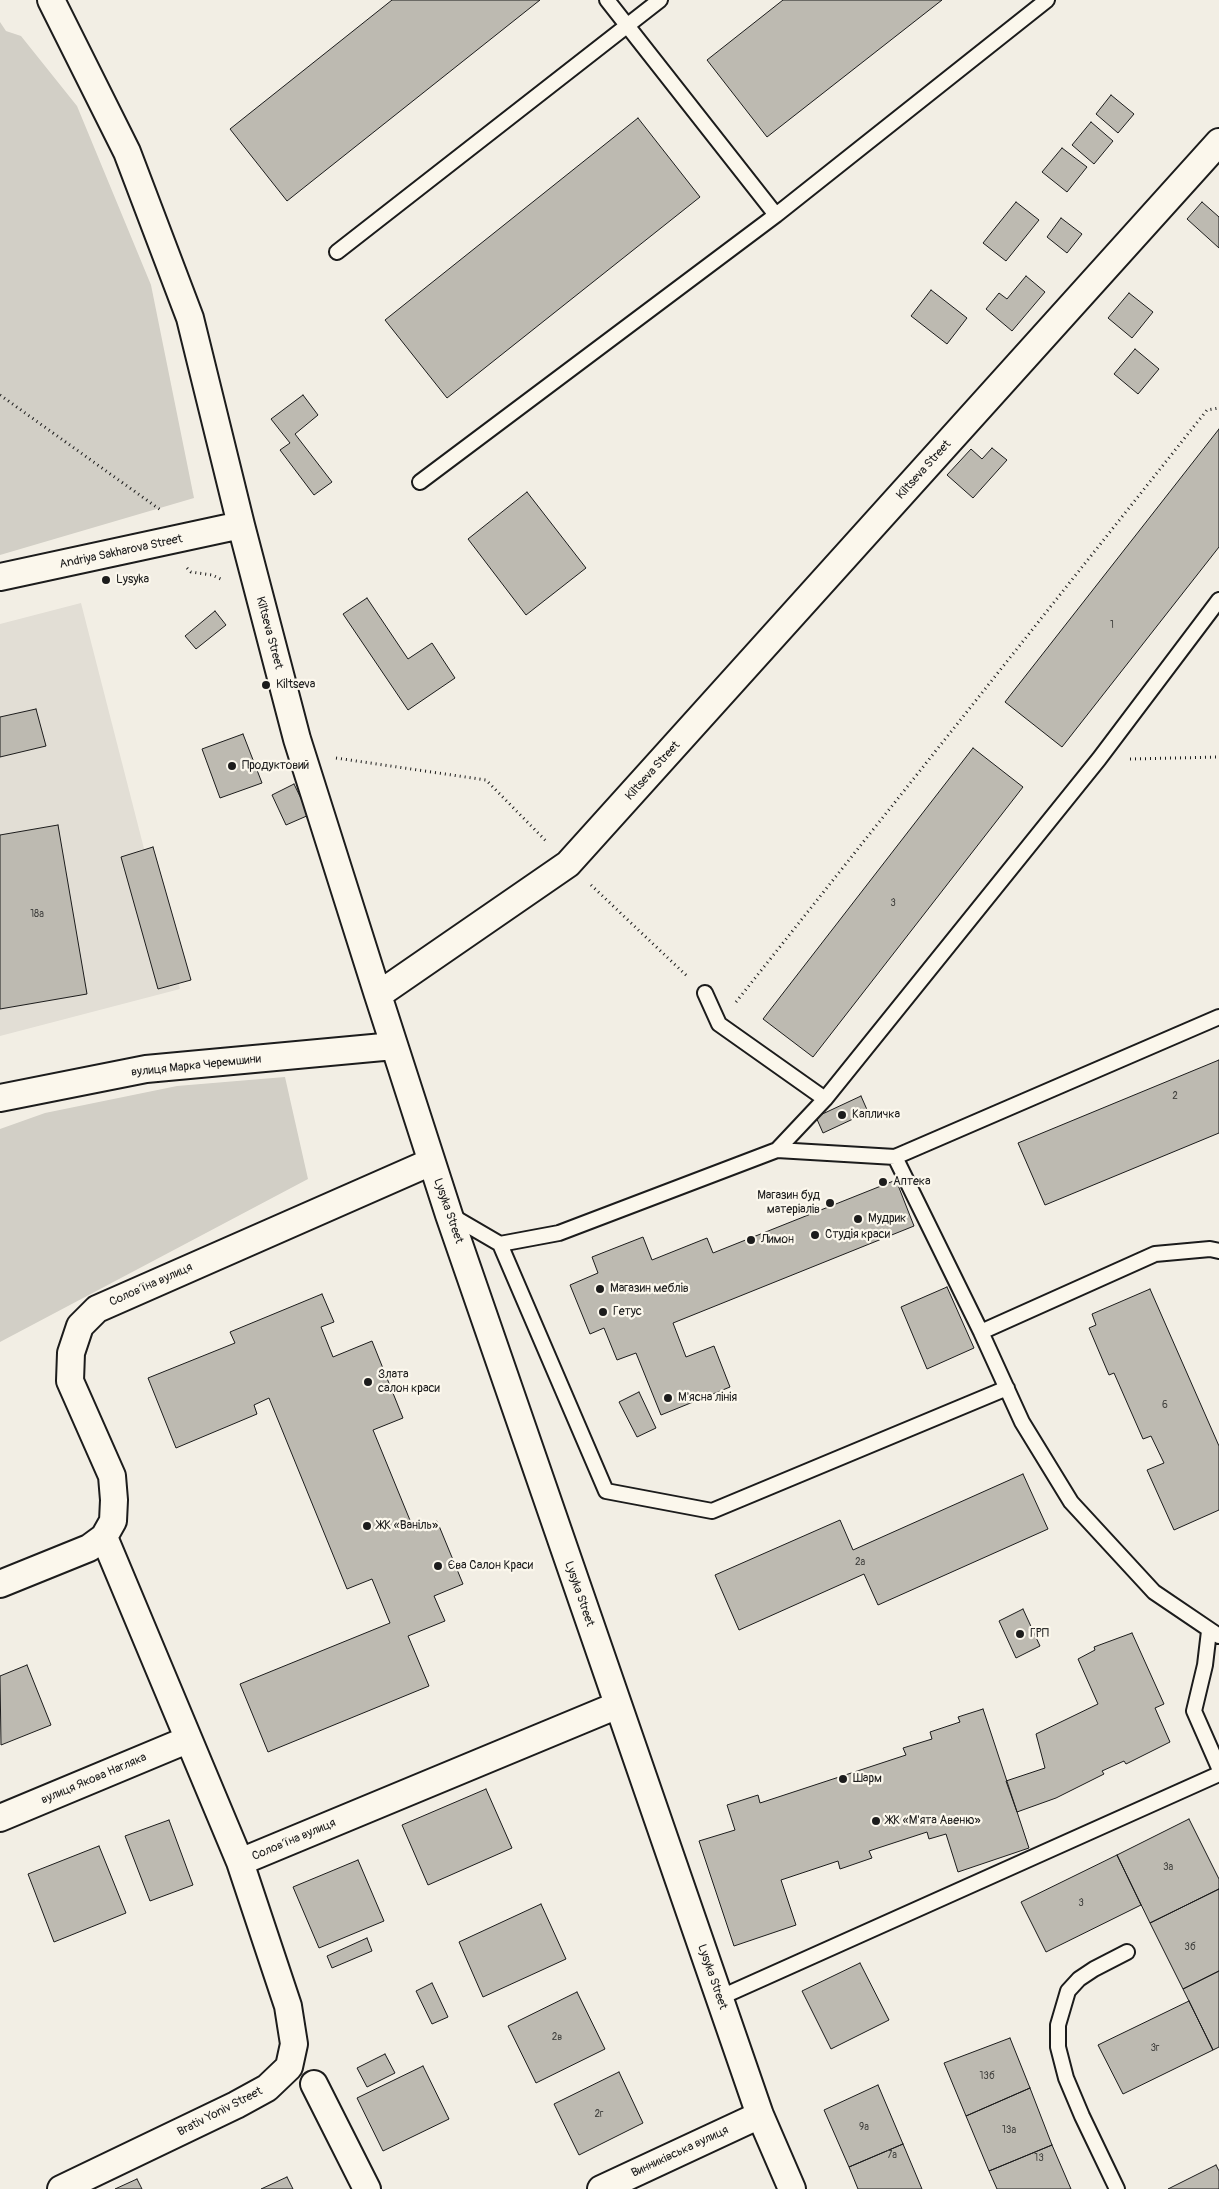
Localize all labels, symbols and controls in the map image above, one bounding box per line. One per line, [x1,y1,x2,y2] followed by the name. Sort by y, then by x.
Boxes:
[894,438,954,502] street label: Kiltseva Street
[58,532,184,572] street label: Andriya Sakharova Street
[116,573,149,587] place label: Lysyka
[100,574,112,586] marker: Lysyka
[252,595,286,671] street label: Kiltseva Street
[1110,619,1114,631] house number: 1
[276,678,315,692] place label: Kiltseva
[260,679,272,691] marker: Kiltseva
[623,739,683,803] street label: Kiltseva Street
[242,759,309,773] place label: Продуктовий
[226,760,238,772] marker: Продуктовий
[890,897,896,909] house number: 3
[30,908,44,920] house number: 18а
[130,1052,262,1080] street label: вулиця Марка Черемшини
[1172,1090,1178,1102] house number: 2
[852,1108,900,1122] place label: Капличка
[836,1109,848,1121] marker: Капличка
[893,1175,931,1189] place label: Аптека
[430,1176,466,1246] street label: Lysyka Street
[877,1176,889,1188] marker: Аптека
[757,1189,820,1217] place label: Магазин буд матеріалів
[824,1197,836,1209] marker: Магазин буд матеріалів
[868,1212,906,1226] place label: Мудрик
[852,1213,864,1225] marker: Мудрик
[825,1228,890,1242] place label: Студія краси
[809,1229,821,1241] marker: Студія краси
[761,1233,794,1247] place label: Лимон
[745,1234,757,1246] marker: Лимон
[107,1260,195,1310] street label: Соловʼїна вулиця
[610,1282,689,1296] place label: Магазин меблів
[594,1283,606,1295] marker: Магазин меблів
[613,1305,642,1319] place label: Гетус
[597,1306,609,1318] marker: Гетус
[378,1368,440,1396] place label: Злата салон краси
[362,1376,374,1388] marker: Злата салон краси
[678,1391,737,1405] place label: М'ясна лінія
[662,1392,674,1404] marker: М'ясна лінія
[1162,1399,1168,1411] house number: 6
[377,1519,438,1533] place label: ЖК «Ваніль»
[361,1520,373,1532] marker: ЖК «Ваніль»
[855,1556,865,1568] house number: 2а
[448,1559,533,1573] place label: Єва Салон Краси
[561,1559,597,1629] street label: Lysyka Street
[432,1560,444,1572] marker: Єва Салон Краси
[1030,1627,1049,1641] place label: ГРП
[1014,1628,1026,1640] marker: ГРП
[39,1750,149,1808] street label: вулиця Якова Нагляка
[853,1772,882,1786] place label: Шарм
[837,1773,849,1785] marker: Шарм
[886,1814,981,1828] place label: ЖК «М'ята Авеню»
[870,1815,882,1827] marker: ЖК «М'ята Авеню»
[250,1816,338,1864] street label: Соловʼїна вулиця
[1163,1861,1173,1873] house number: 3а
[1078,1897,1084,1909] house number: 3
[1184,1941,1196,1953] house number: 3б
[694,1942,730,2012] street label: Lysyka Street
[552,2031,562,2043] house number: 2в
[1151,2042,1159,2054] house number: 3г
[979,2070,995,2082] house number: 13б
[175,2084,265,2140] street label: Brativ Yoniv Street
[595,2108,603,2120] house number: 2г
[859,2121,869,2133] house number: 9а
[629,2123,731,2181] street label: Винниківська вулиця
[1002,2124,1016,2136] house number: 13а
[887,2149,897,2161] house number: 7а
[1034,2152,1044,2164] house number: 13

